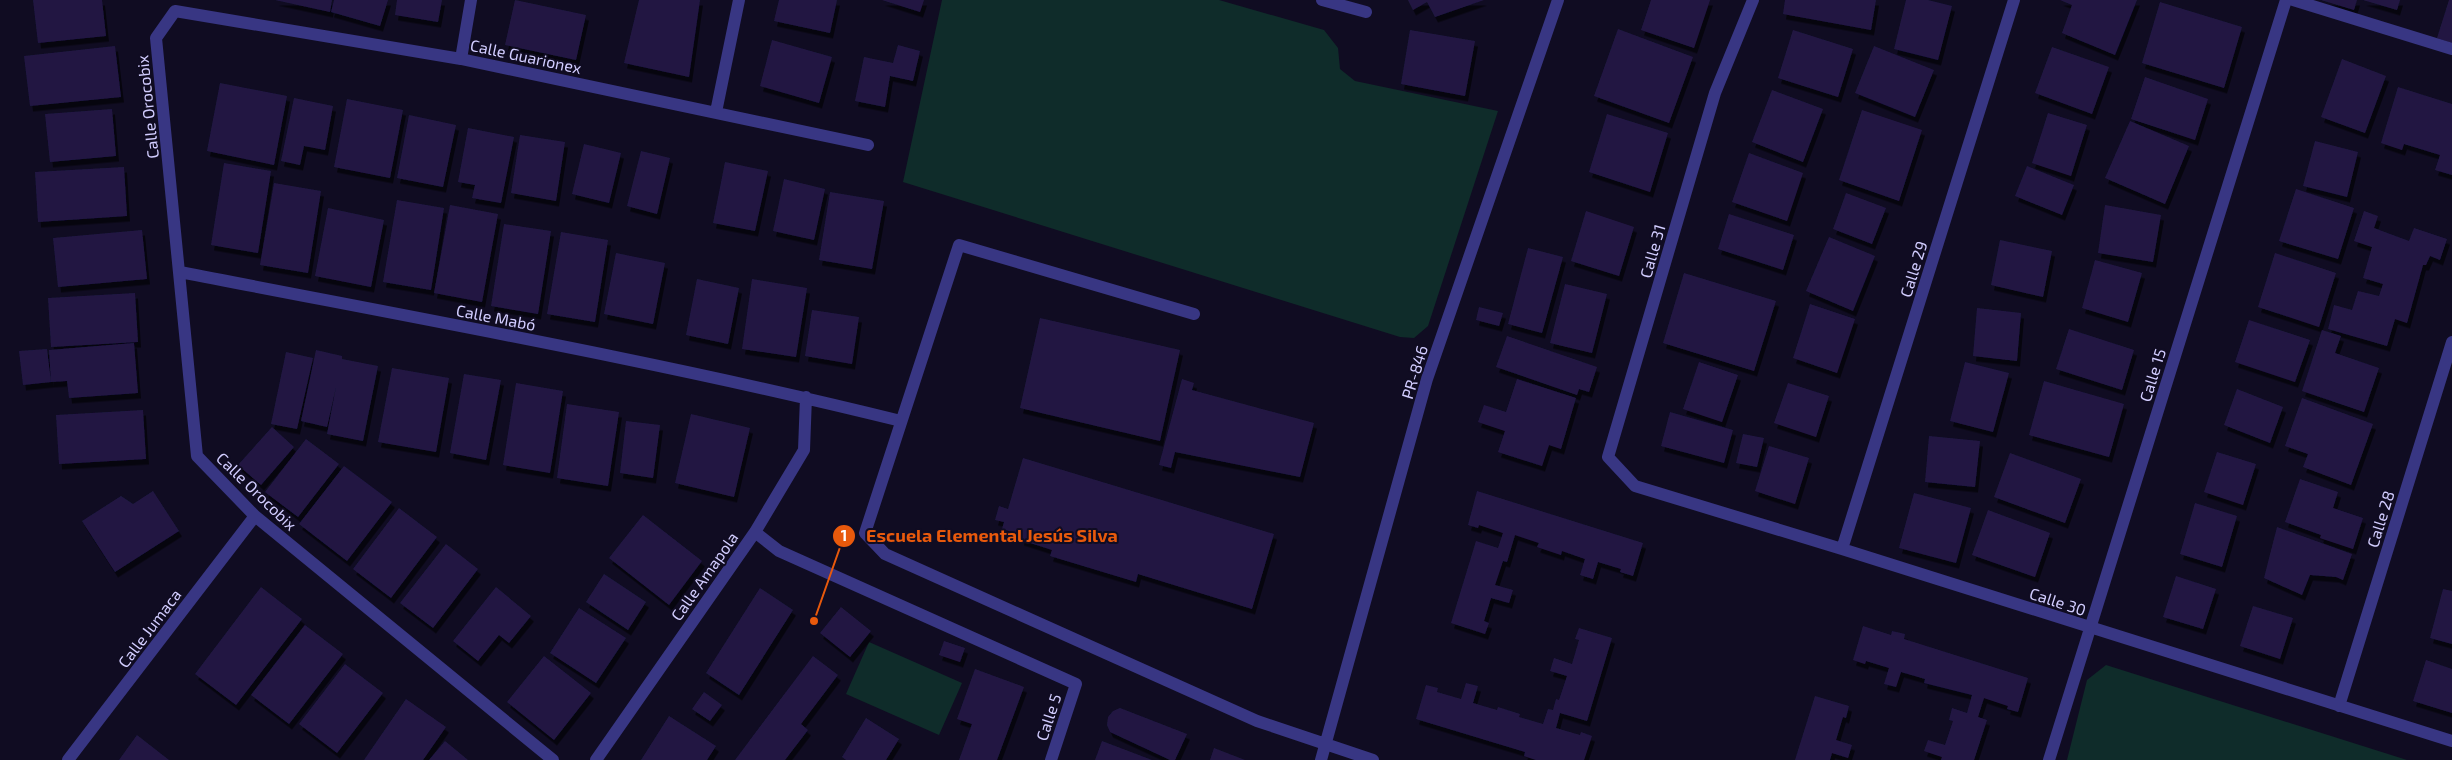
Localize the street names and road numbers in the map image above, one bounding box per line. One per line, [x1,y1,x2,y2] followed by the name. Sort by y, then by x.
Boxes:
[469,35,584,77] street label: Calle Guarionex
[132,54,162,160] street label: Calle Orocobix
[1635,222,1669,280] street label: Calle 31
[1895,239,1931,299] street label: Calle 29
[455,300,537,334] street label: Calle Mabó
[1397,343,1431,401] street label: PR-846
[2135,346,2169,404] street label: Calle 15
[213,448,301,534] street label: Calle Orocobix
[2362,488,2398,550] street label: Calle 28
[666,528,742,624] street label: Calle Amapola
[2027,583,2089,619] street label: Calle 30
[113,585,185,671] street label: Calle Jumaca
[1032,691,1064,743] street label: Calle 5

